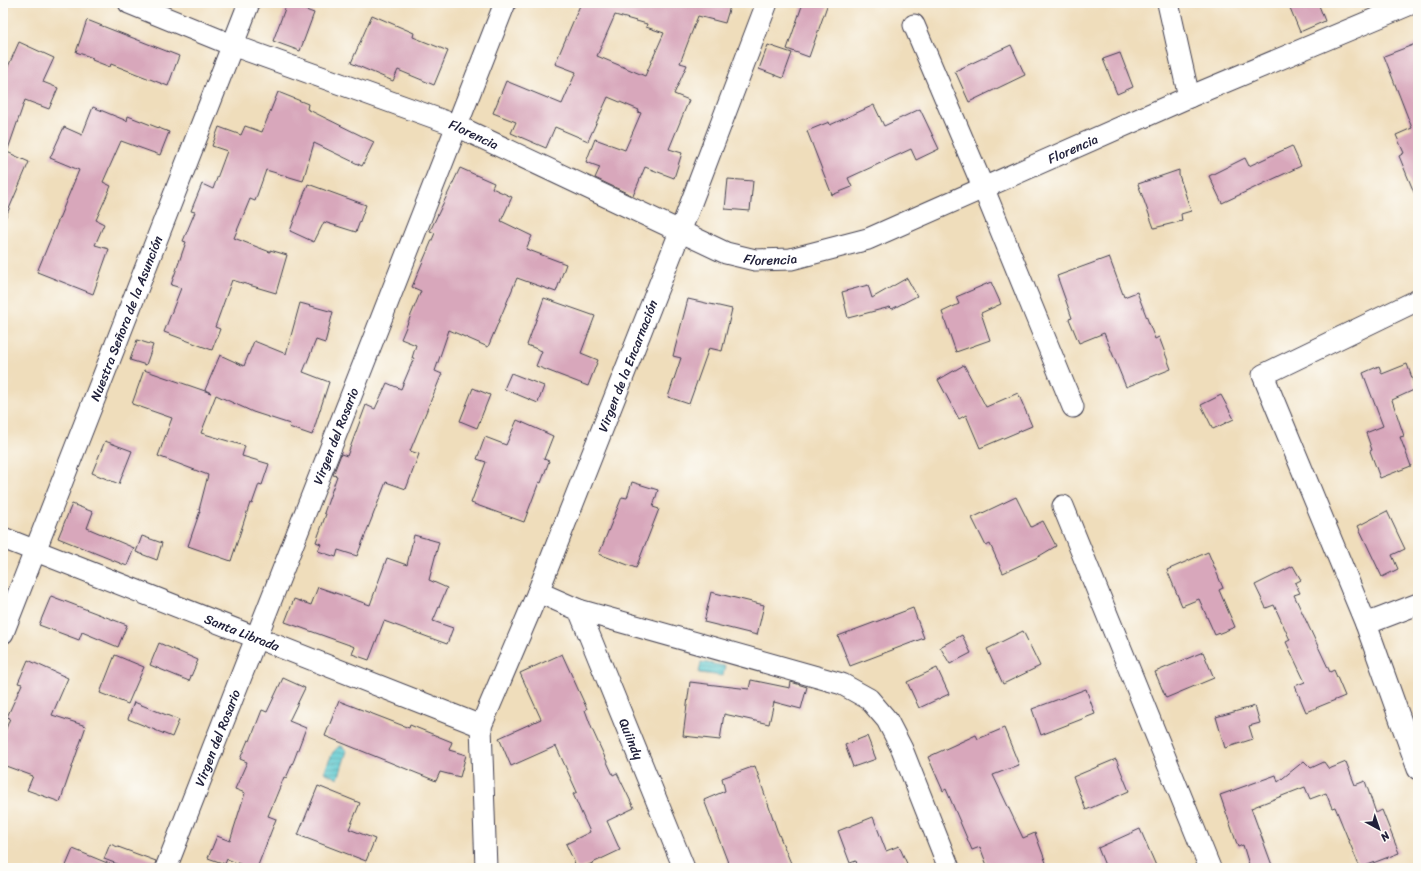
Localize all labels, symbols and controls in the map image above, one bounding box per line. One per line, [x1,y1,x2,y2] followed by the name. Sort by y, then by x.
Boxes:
[446,112,503,156] street label: Florencia
[1044,127,1102,170] street label: Florencia
[83,232,169,404] street label: Nuestra Señora de la Asunción
[741,246,800,272] street label: Florencia
[591,296,664,435] street label: Virgen de la Encarnación
[306,384,365,488] street label: Virgen del Rosario
[201,607,284,657] street label: Santa Librada
[188,685,247,790] street label: Virgen del Rosario
[613,714,650,763] street label: Quiindy
[1359,809,1399,849] north arrow
[1376,826,1395,846] text: N

